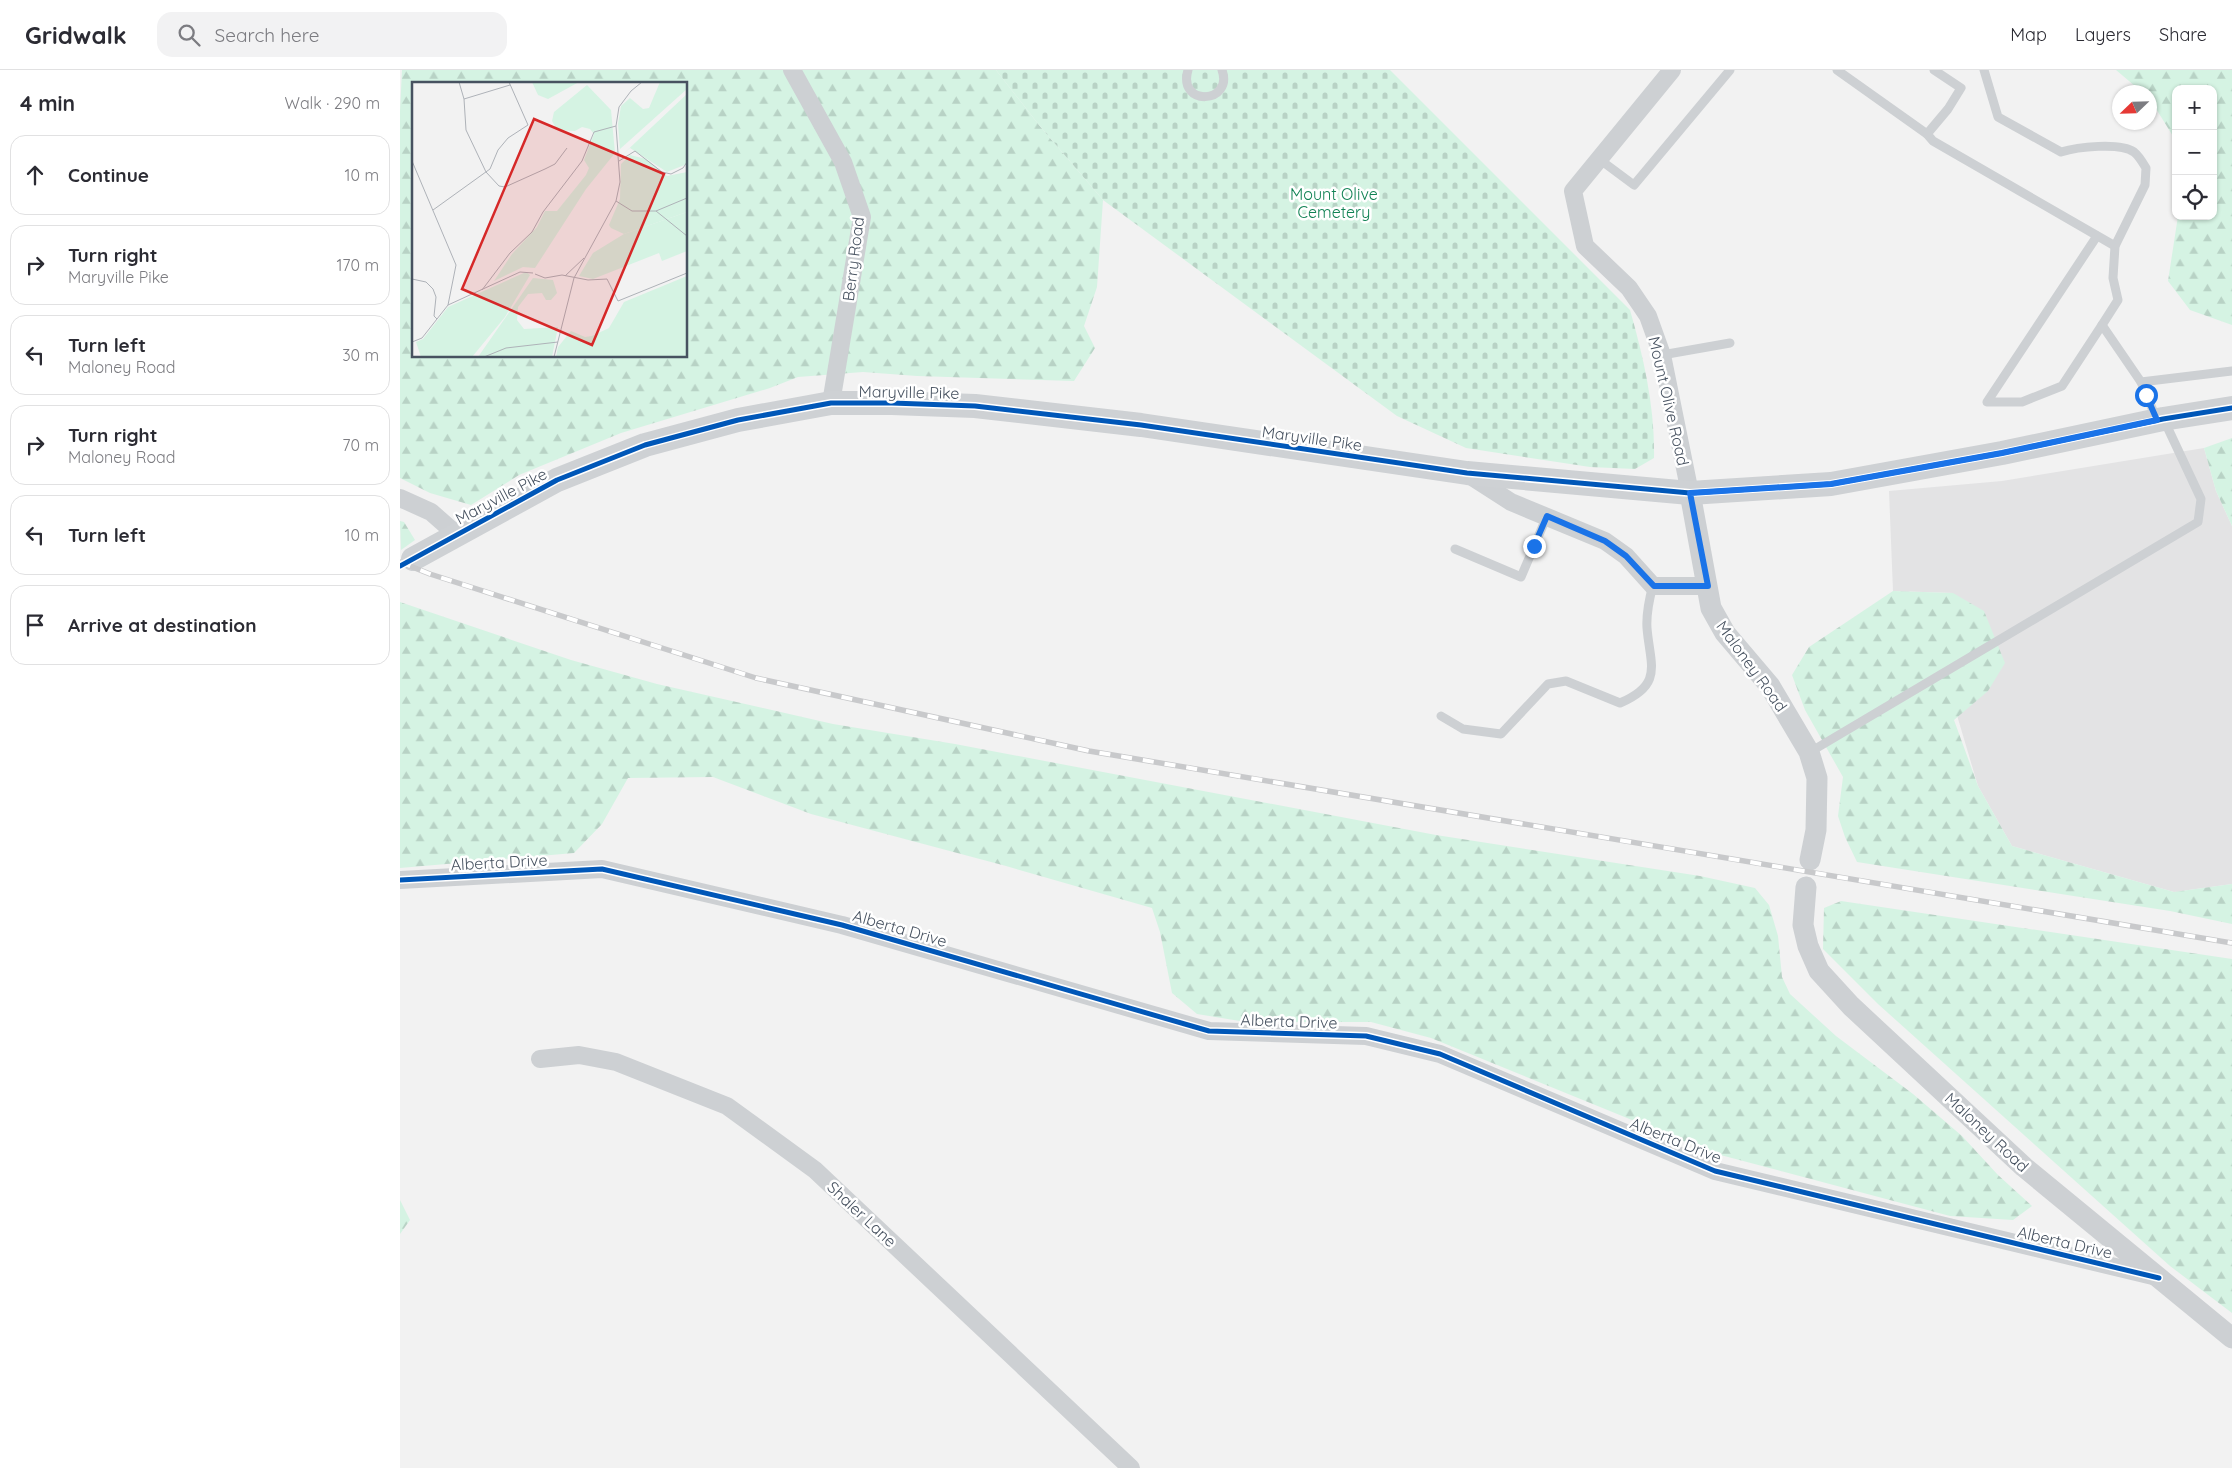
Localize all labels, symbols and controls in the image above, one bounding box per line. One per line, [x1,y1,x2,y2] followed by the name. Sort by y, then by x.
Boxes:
[157,12,507,57] search box
[25,20,127,50] text: Gridwalk
[175,21,203,49] icon: search
[215,23,319,47] text: Search here
[2010,23,2047,46] text: Map
[2075,23,2131,46] text: Layers
[2159,23,2207,46] text: Share
[412,82,688,358] inset map
[2112,85,2157,130] north arrow
[2172,85,2217,220] map controls
[2172,85,2217,130] button: +
[20,90,75,116] text: 4 min
[285,93,380,113] text: Walk · 290 m
[2172,130,2217,175] button: −
[21,161,49,189] icon: ahead
[68,163,149,187] text: Continue
[345,165,379,185] text: 10 m
[2172,175,2217,220] button: locate
[1290,184,1378,222] park label: Mount Olive Cemetery
[838,216,868,302] street label: Berry Road
[68,243,157,267] text: Turn right
[21,251,49,279] icon: right
[336,255,379,275] text: 170 m
[68,267,169,287] text: Maryville Pike
[68,333,146,357] text: Turn left
[1644,334,1694,468] street label: Mount Olive Road
[21,341,49,369] icon: left
[342,345,379,365] text: 30 m
[68,357,175,377] text: Maloney Road
[858,381,960,403] street label: Maryville Pike
[2135,384,2158,407] route start
[1261,421,1363,455] street label: Maryville Pike
[68,423,157,447] text: Turn right
[21,431,49,459] icon: right
[342,435,379,455] text: 70 m
[68,447,175,467] text: Maloney Road
[452,463,550,529] street label: Maryville Pike
[21,521,49,549] icon: left
[68,523,146,547] text: Turn left
[345,525,379,545] text: 10 m
[1523,535,1546,558] route end
[21,611,49,639] icon: arrive
[68,613,257,637] text: Arrive at destination
[1712,617,1792,715] street label: Maloney Road
[450,849,548,875] street label: Alberta Drive
[851,905,949,951] street label: Alberta Drive
[1240,1009,1338,1033] street label: Alberta Drive
[1941,1088,2033,1176] street label: Maloney Road
[1627,1113,1725,1167] street label: Alberta Drive
[823,1177,901,1251] street label: Shaler Lane
[2016,1221,2114,1263] street label: Alberta Drive

